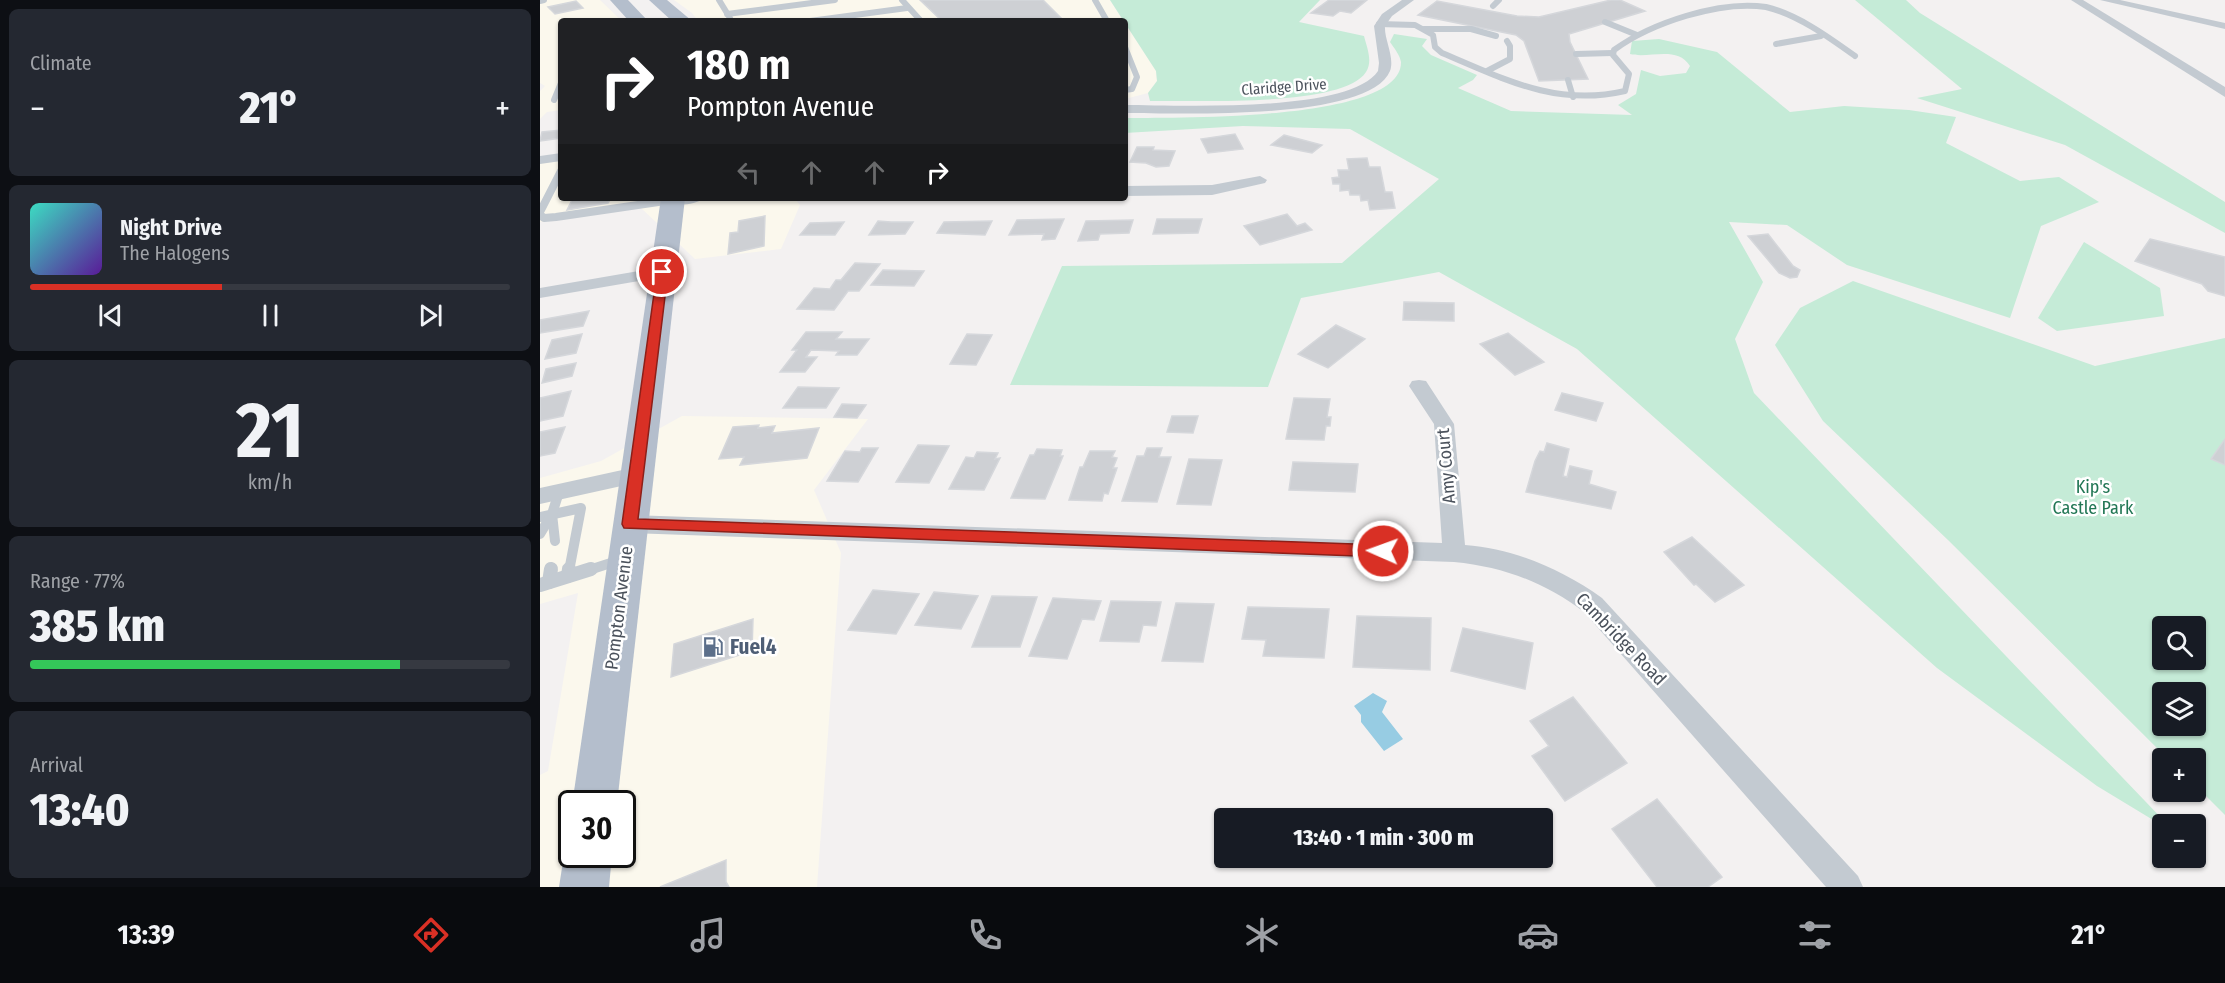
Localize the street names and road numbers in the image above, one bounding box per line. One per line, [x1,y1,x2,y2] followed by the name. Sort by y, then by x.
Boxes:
[1241,75,1327,99] street label: Claridge Drive
[1432,427,1460,504] street label: Amy Court
[600,545,638,671] street label: Pompton Avenue
[1571,588,1671,690] street label: Cambridge Road

